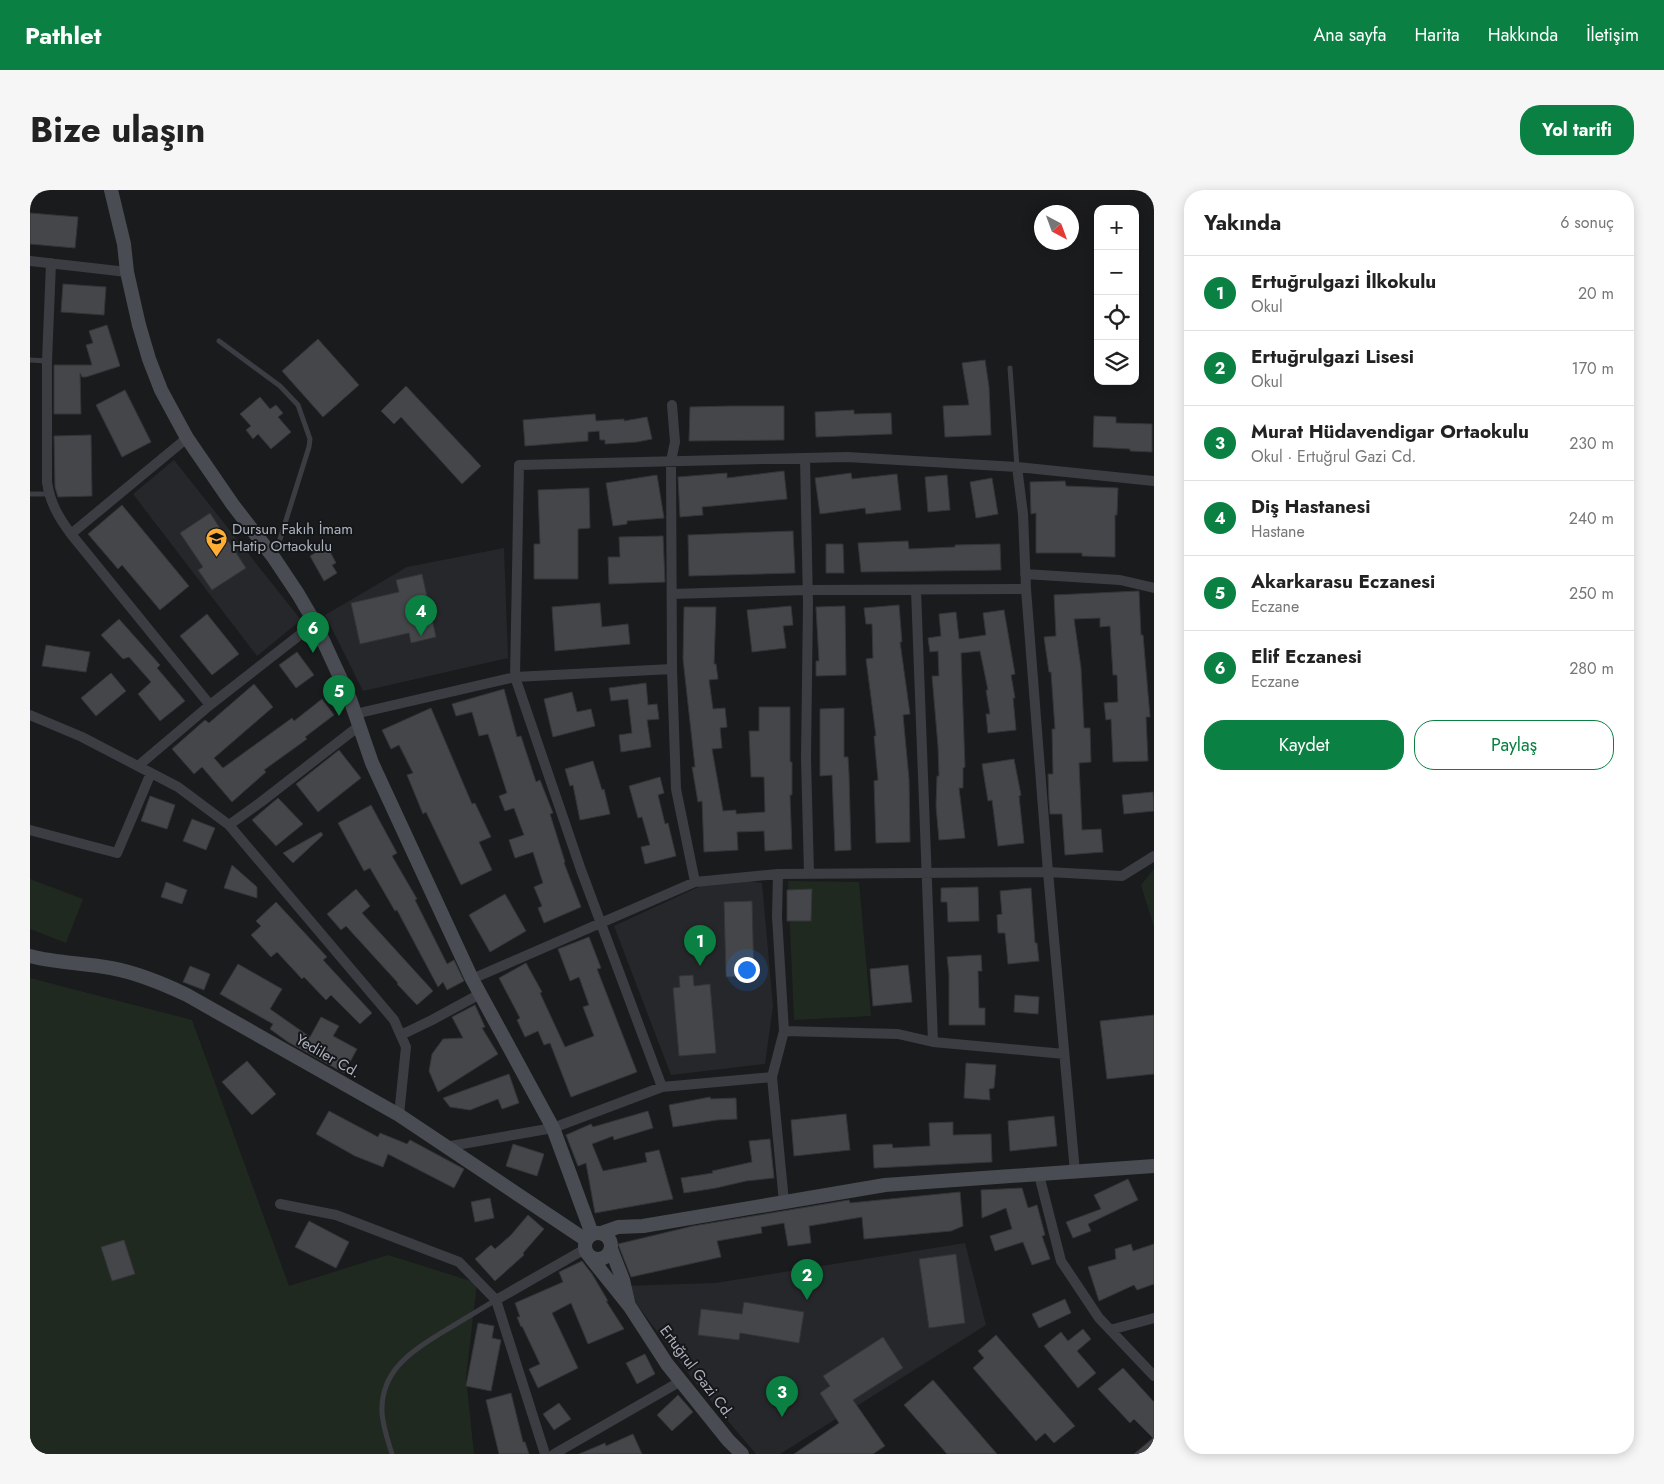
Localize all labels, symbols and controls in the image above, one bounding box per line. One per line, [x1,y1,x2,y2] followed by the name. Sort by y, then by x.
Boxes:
[25,18,101,53] text: Pathlet
[1313,22,1386,48] text: Ana sayfa
[1414,22,1460,48] text: Harita
[1488,22,1558,48] text: Hakkında
[1586,22,1639,48] text: İletişim
[30,105,205,155] text: Bize ulaşın
[1520,105,1634,155] button: Yol tarifi
[1034,205,1079,250] north arrow
[1094,205,1139,385] map controls
[1094,205,1139,250] button: +
[1204,208,1281,238] text: Yakında
[1560,211,1614,234] text: 6 sonuç
[1094,250,1139,295] button: −
[1251,268,1436,295] text: Ertuğrulgazi İlkokulu
[1216,282,1224,305] text: 1
[1578,282,1614,305] text: 20 m
[1094,295,1139,340] button: locate
[1251,295,1283,318] text: Okul
[1094,340,1139,385] button: layers
[1251,343,1414,370] text: Ertuğrulgazi Lisesi
[1215,357,1225,380] text: 2
[1572,357,1614,380] text: 170 m
[1251,370,1283,393] text: Okul
[1251,418,1529,445] text: Murat Hüdavendigar Ortaokulu
[1215,432,1225,455] text: 3
[1569,432,1614,455] text: 230 m
[1251,445,1416,468] text: Okul · Ertuğrul Gazi Cd.
[1251,493,1370,520] text: Diş Hastanesi
[1214,507,1226,530] text: 4
[1569,507,1614,530] text: 240 m
[232,518,353,557] place label: Dursun Fakıh İmam Hatip Ortaokulu
[1251,520,1305,543] text: Hastane
[204,526,228,557] school or university icon: Dursun Fakıh İmam Hatip Ortaokulu
[1251,568,1435,595] text: Akarkarasu Eczanesi
[1215,582,1225,605] text: 5
[1569,582,1614,605] text: 250 m
[405,595,437,636] pin: 4
[1251,595,1299,618] text: Eczane
[297,612,329,653] pin: 6
[1251,643,1362,670] text: Elif Eczanesi
[1215,657,1225,680] text: 6
[1569,657,1614,680] text: 280 m
[1251,670,1299,693] text: Eczane
[323,675,355,716] pin: 5
[1204,720,1404,770] button: Kaydet
[1414,720,1614,770] button: Paylaş
[684,925,716,966] pin: 1
[734,957,760,983] your location
[292,1029,364,1083] street label: Yediler Cd.
[791,1259,823,1300] pin: 2
[655,1321,739,1423] street label: Ertuğrul Gazi Cd.
[766,1376,798,1417] pin: 3

